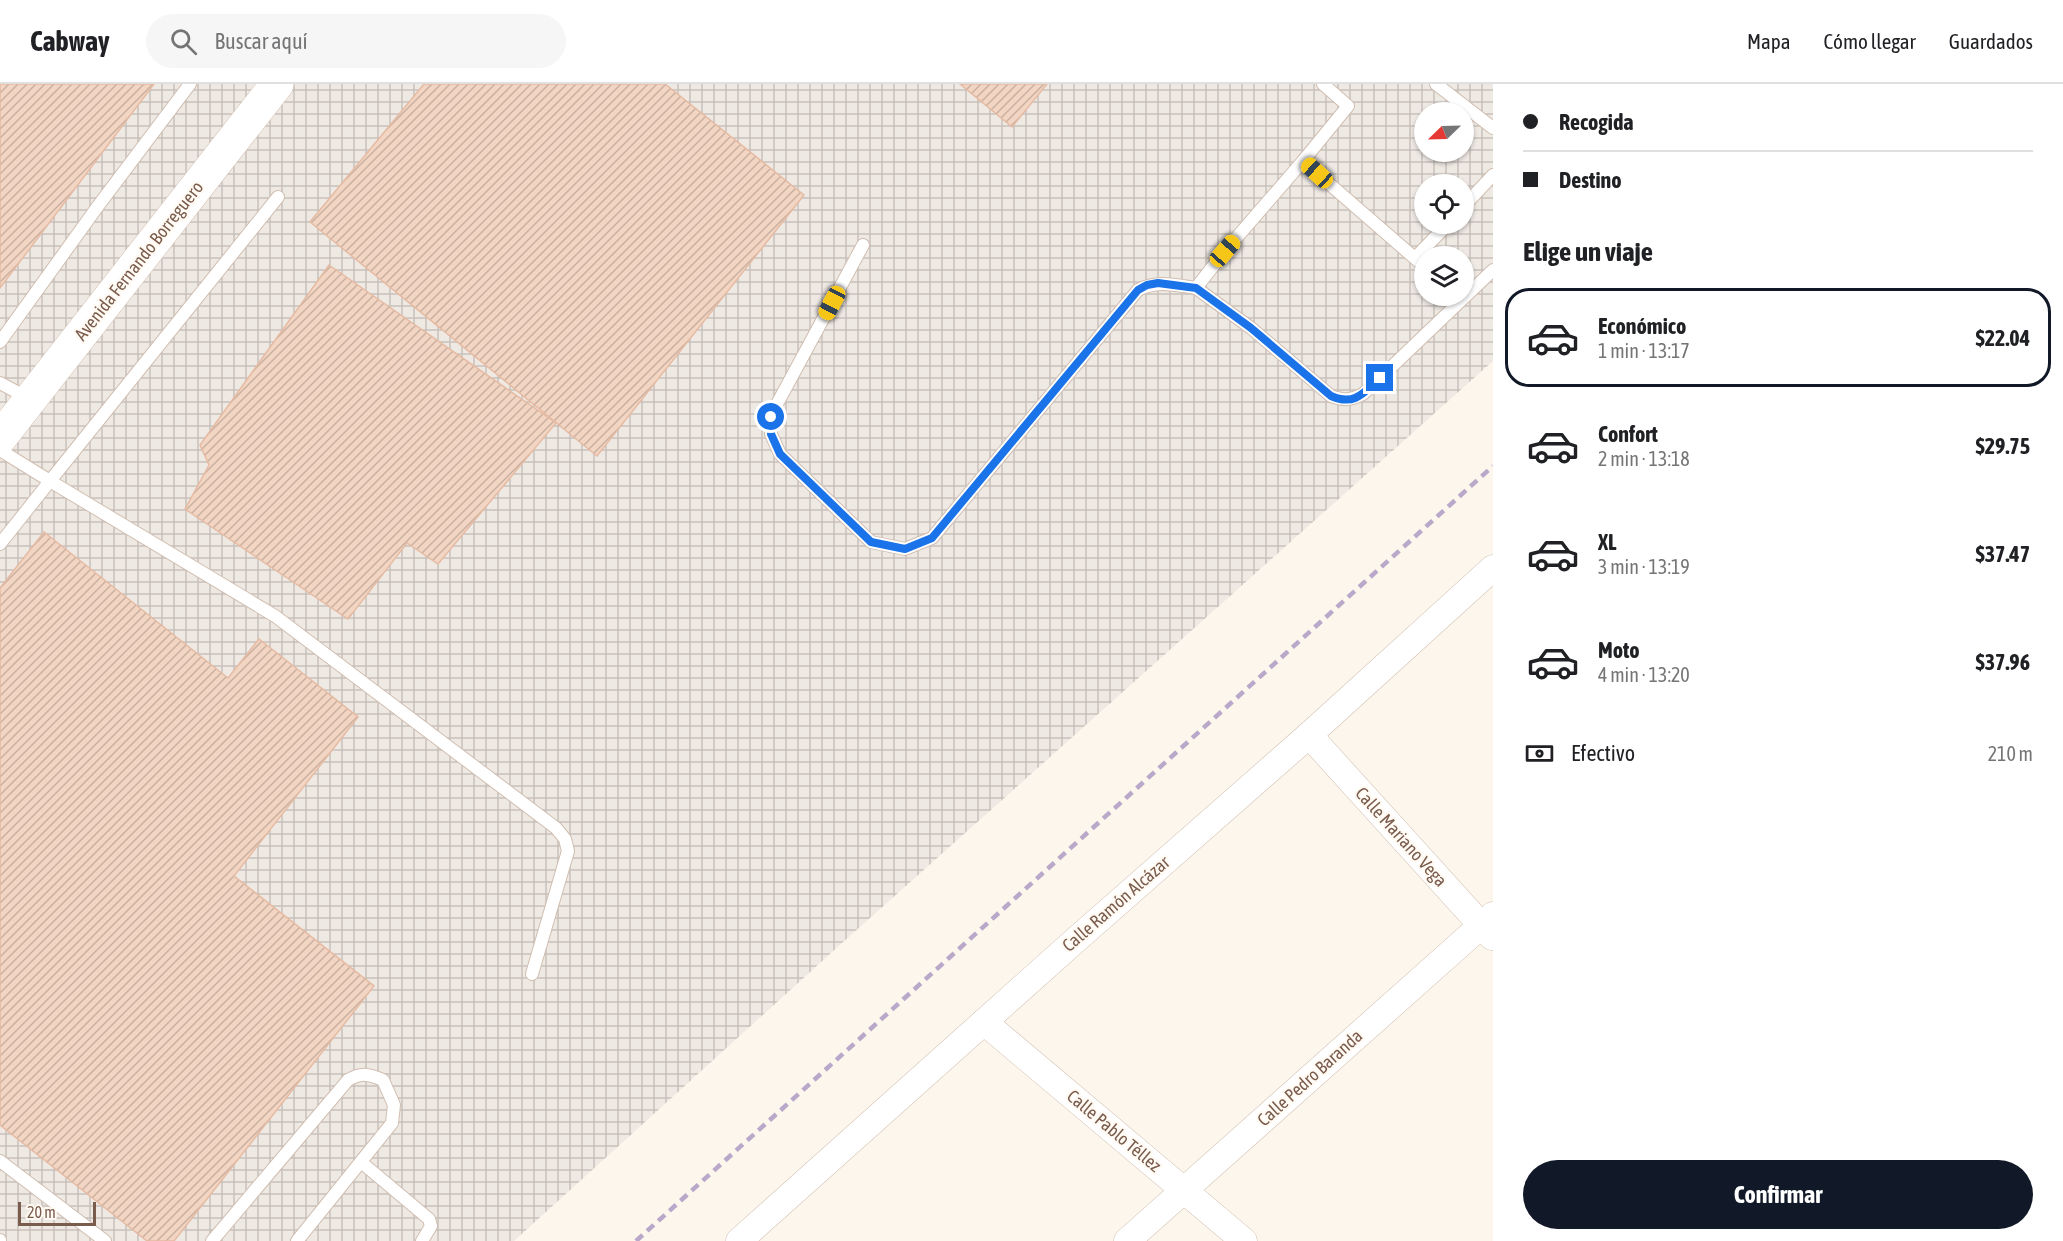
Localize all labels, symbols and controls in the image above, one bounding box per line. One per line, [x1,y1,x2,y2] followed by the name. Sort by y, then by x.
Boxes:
[146,14,566,68] search box
[30,25,110,57] text: Cabway
[167,25,200,58] icon: search
[215,28,308,54] text: Buscar aquí
[1747,29,1791,53] text: Mapa
[1824,29,1916,53] text: Cómo llegar
[1949,29,2033,53] text: Guardados
[1414,102,1474,162] north arrow
[1414,102,1474,306] map controls
[1559,109,1634,135] text: Recogida
[1298,154,1336,192] car
[1559,167,1621,193] text: Destino
[1414,174,1474,234] button: locate
[70,177,207,344] street label: Avenida Fernando Borreguero
[1206,232,1244,270] car
[1523,236,1653,267] text: Elige un viaje
[1414,246,1474,306] button: layers
[816,283,848,323] car
[1526,311,1580,365] icon: car
[1598,313,1686,339] text: Económico
[1975,325,2030,351] text: $22.04
[1598,339,1690,362] text: 1 min · 13:17
[1366,364,1393,391] route end
[757,403,784,430] route start
[1526,419,1580,473] icon: car
[1598,421,1658,447] text: Confort
[1975,433,2030,459] text: $29.75
[1598,447,1690,470] text: 2 min · 13:18
[1526,527,1580,581] icon: car
[1598,529,1616,555] text: XL
[1975,541,2030,567] text: $37.47
[1598,555,1690,578] text: 3 min · 13:19
[1526,635,1580,689] icon: car
[1598,637,1640,663] text: Moto
[1975,649,2030,675] text: $37.96
[1598,663,1690,686] text: 4 min · 13:20
[1523,737,1556,770] icon: cash
[1571,740,1635,766] text: Efectivo
[1988,742,2033,765] text: 210 m
[1351,783,1452,891] street label: Calle Mariano Vega
[1058,851,1174,956] street label: Calle Ramón Alcázar
[1253,1025,1366,1130] street label: Calle Pedro Baranda
[1063,1085,1166,1176] street label: Calle Pablo Téllez
[1523,1160,2033,1229] button: Confirmar
[18,1199,96,1226] scale bar
[27,1203,56,1221] text: 20 m

